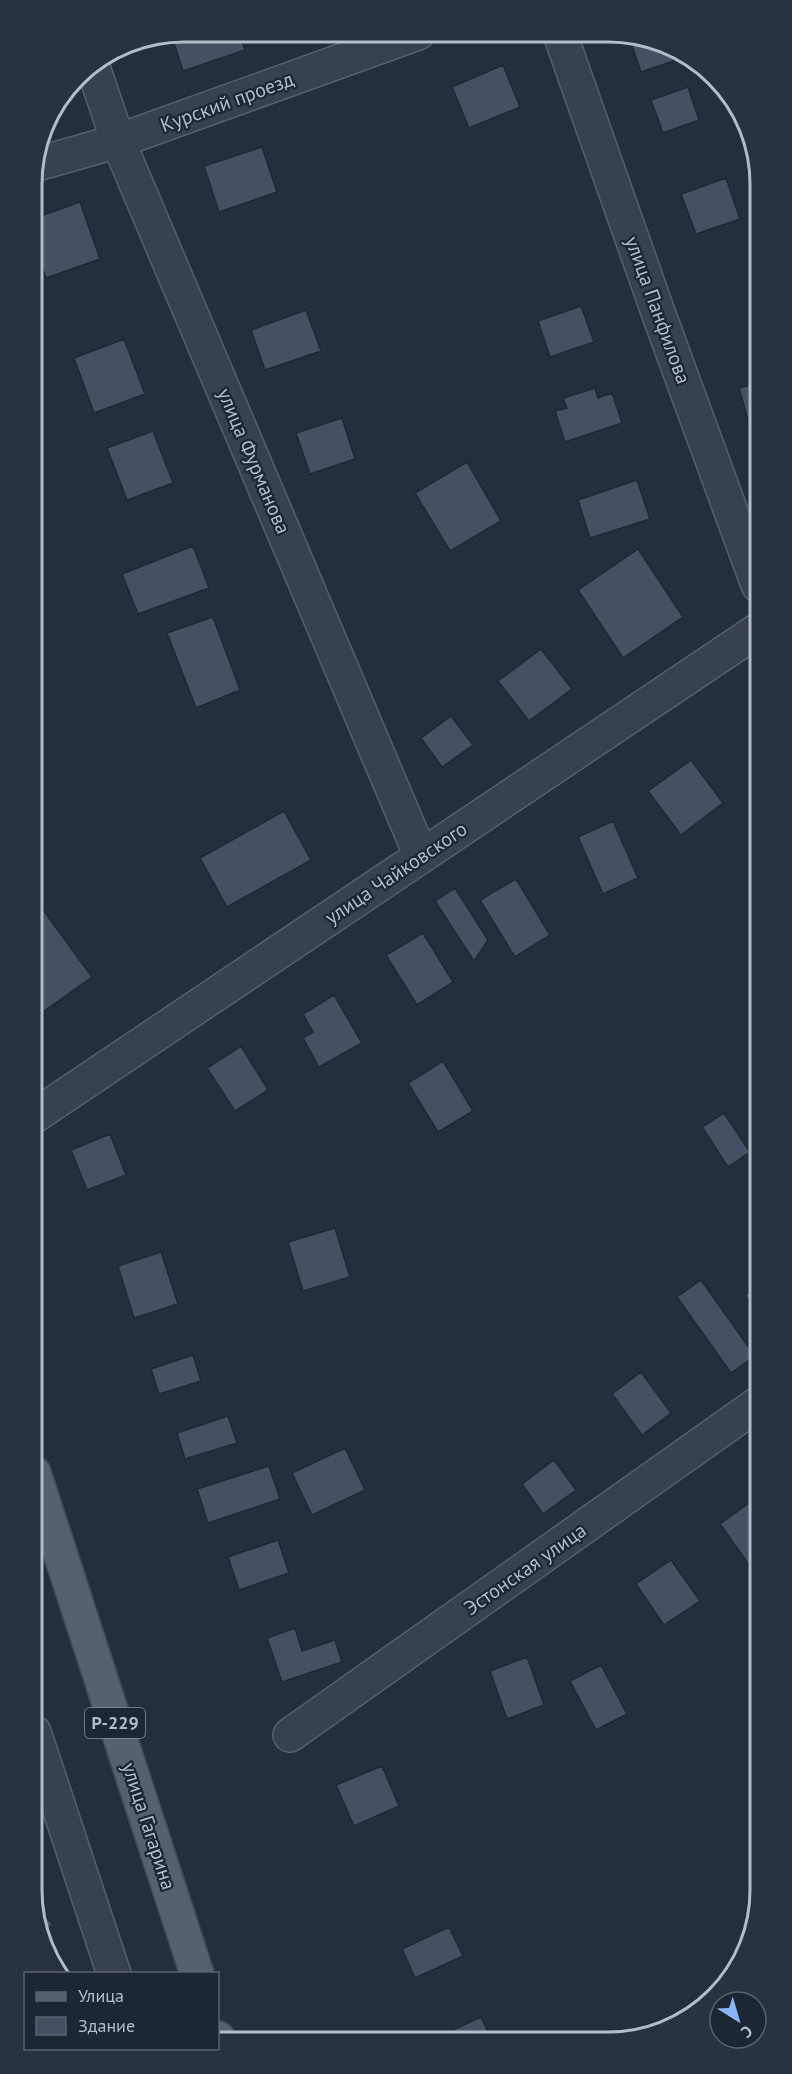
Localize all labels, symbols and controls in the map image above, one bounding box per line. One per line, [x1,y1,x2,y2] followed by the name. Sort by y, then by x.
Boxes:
[157,66,297,138] street label: Курский проезд
[619,233,697,387] street label: улица Панфилова
[212,384,296,538] street label: улица Фурманова
[320,816,472,930] street label: улица Чайковского
[459,1517,591,1621] street label: Эстонская улица
[85,1708,145,1738] road number: Р-229
[116,1759,182,1893] street label: улица Гагарина
[24,1972,219,2050] legend
[78,1984,124,2007] text: Улица
[708,1990,768,2050] north arrow
[78,2014,135,2037] text: Здание
[737,2021,757,2043] text: С

